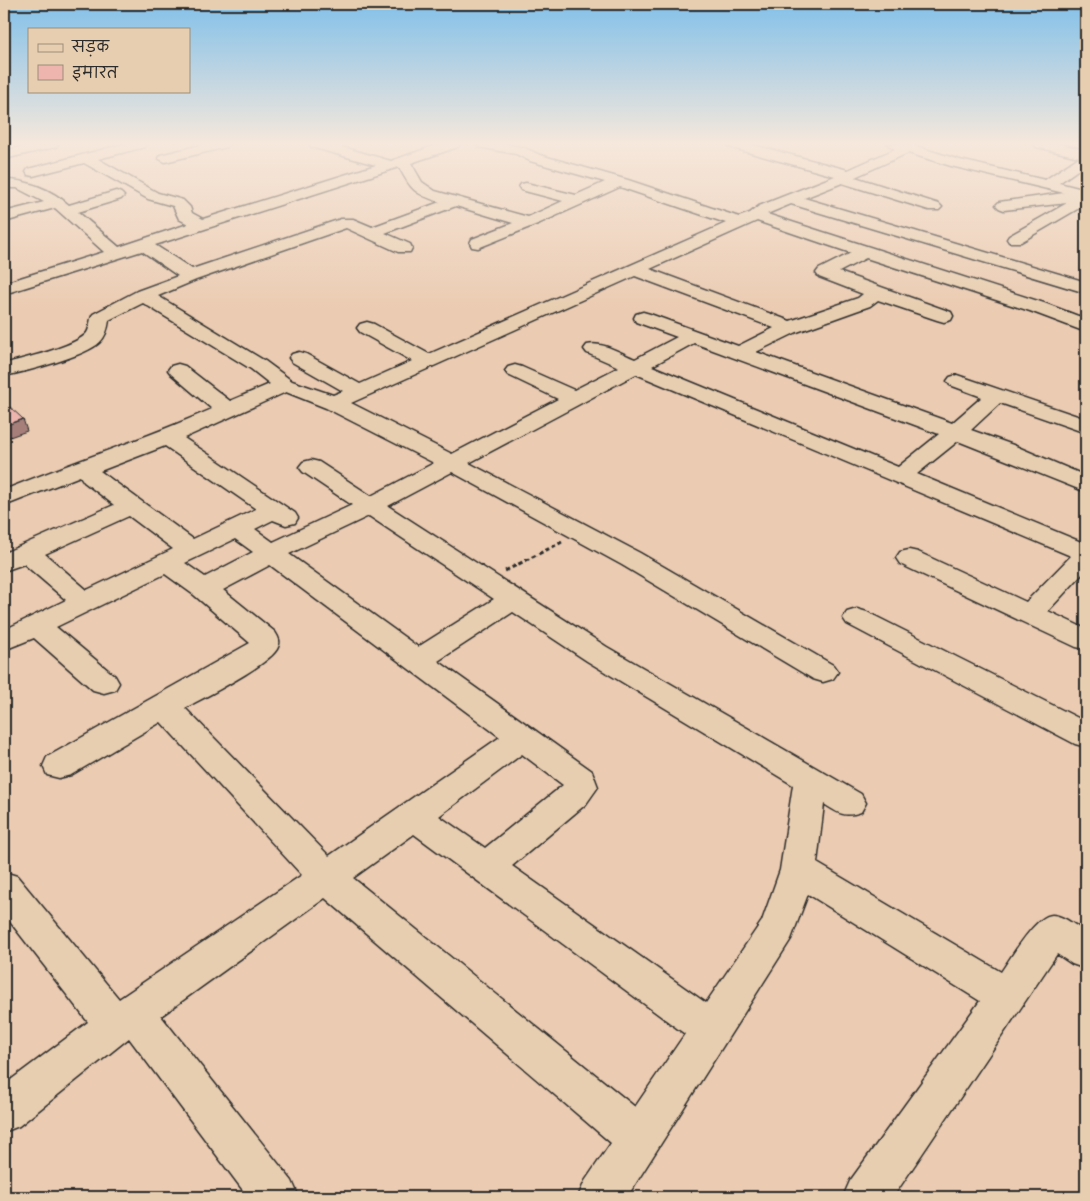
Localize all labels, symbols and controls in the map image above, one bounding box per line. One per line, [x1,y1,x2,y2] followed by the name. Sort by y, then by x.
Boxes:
[28,28,190,92] legend
[71,38,110,58] text: सड़क
[72,64,119,84] text: इमारत

